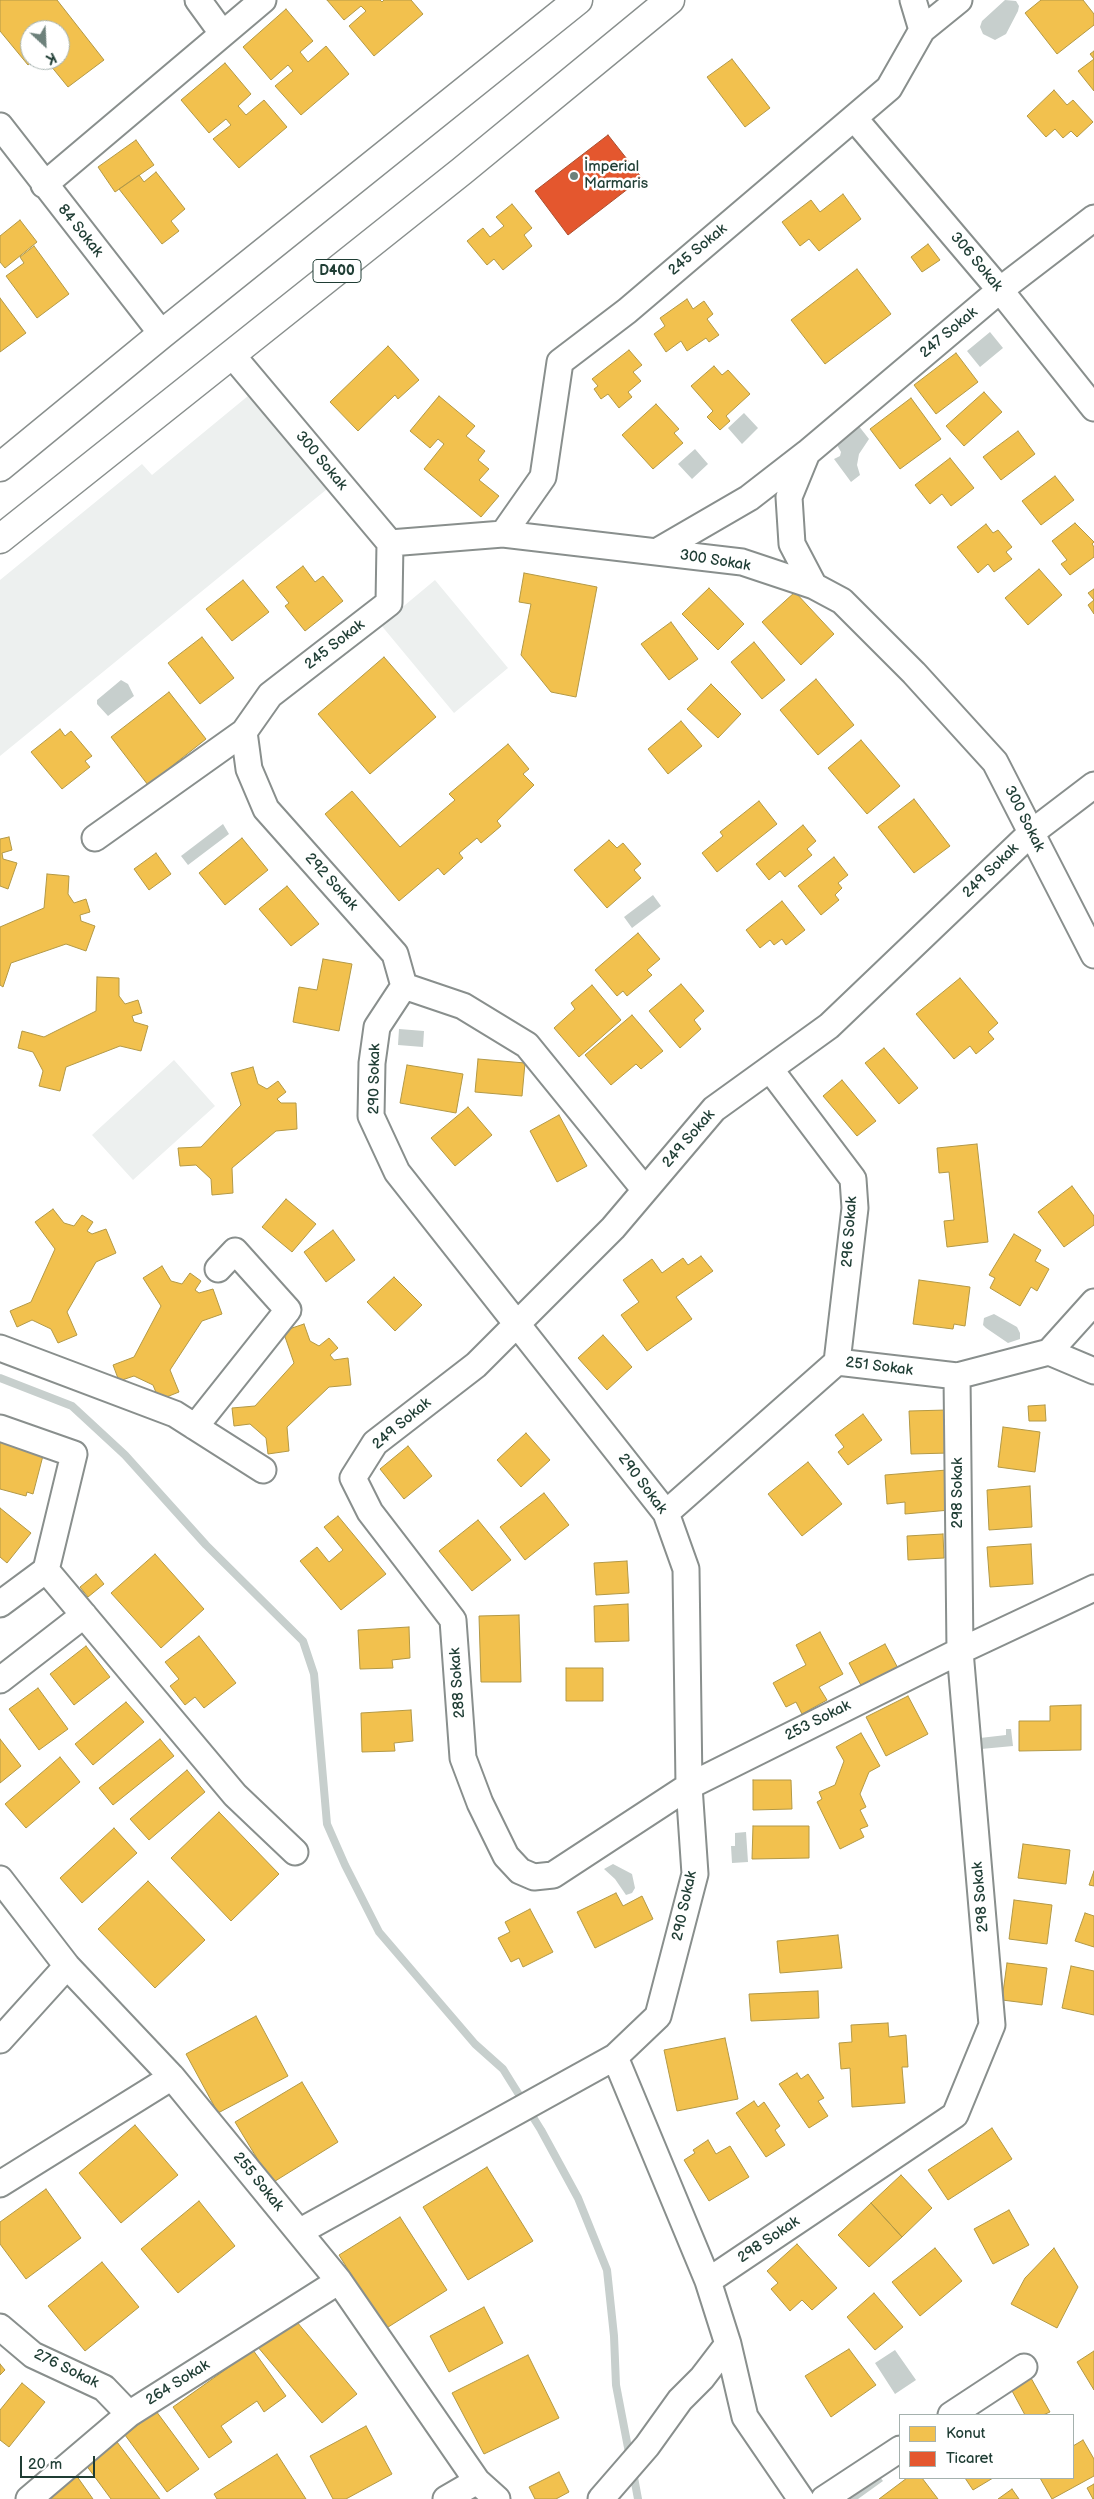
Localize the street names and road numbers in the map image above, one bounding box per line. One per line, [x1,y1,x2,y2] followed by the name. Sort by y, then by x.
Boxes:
[53,201,107,261] street label: 84 Sokak
[665,220,731,280] street label: 245 Sokak
[946,229,1006,295] street label: 306 Sokak
[313,260,361,282] road number: D400
[917,304,981,362] street label: 247 Sokak
[291,428,351,494] street label: 300 Sokak
[678,547,752,575] street label: 300 Sokak
[302,616,368,674] street label: 245 Sokak
[1000,783,1048,855] street label: 300 Sokak
[959,840,1023,902] street label: 249 Sokak
[301,850,361,914] street label: 292 Sokak
[365,1043,385,1115] street label: 290 Sokak
[659,1106,719,1172] street label: 249 Sokak
[839,1196,861,1268] street label: 296 Sokak
[844,1354,914,1380] street label: 251 Sokak
[369,1394,435,1454] street label: 249 Sokak
[613,1450,671,1518] street label: 290 Sokak
[949,1458,967,1528] street label: 298 Sokak
[447,1647,469,1719] street label: 288 Sokak
[782,1697,854,1745] street label: 253 Sokak
[969,1861,993,1933] street label: 298 Sokak
[669,1869,701,1943] street label: 290 Sokak
[229,2149,287,2215] street label: 255 Sokak
[735,2213,803,2267] street label: 298 Sokak
[31,2346,101,2392] street label: 276 Sokak
[143,2356,213,2410] street label: 264 Sokak

